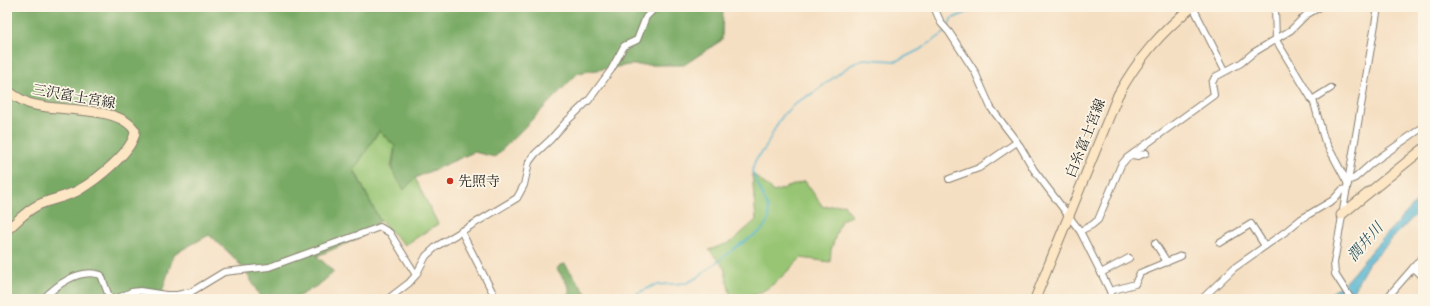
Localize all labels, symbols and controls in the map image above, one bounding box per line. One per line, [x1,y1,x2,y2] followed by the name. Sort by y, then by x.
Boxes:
[31,81,117,113] street label: 三沢富士宮線
[1062,96,1110,181] street label: 白糸富士宮線
[458,173,500,191] place label: 先照寺
[445,176,455,186] marker: 先照寺
[1343,218,1389,266] water label: 潤井川

